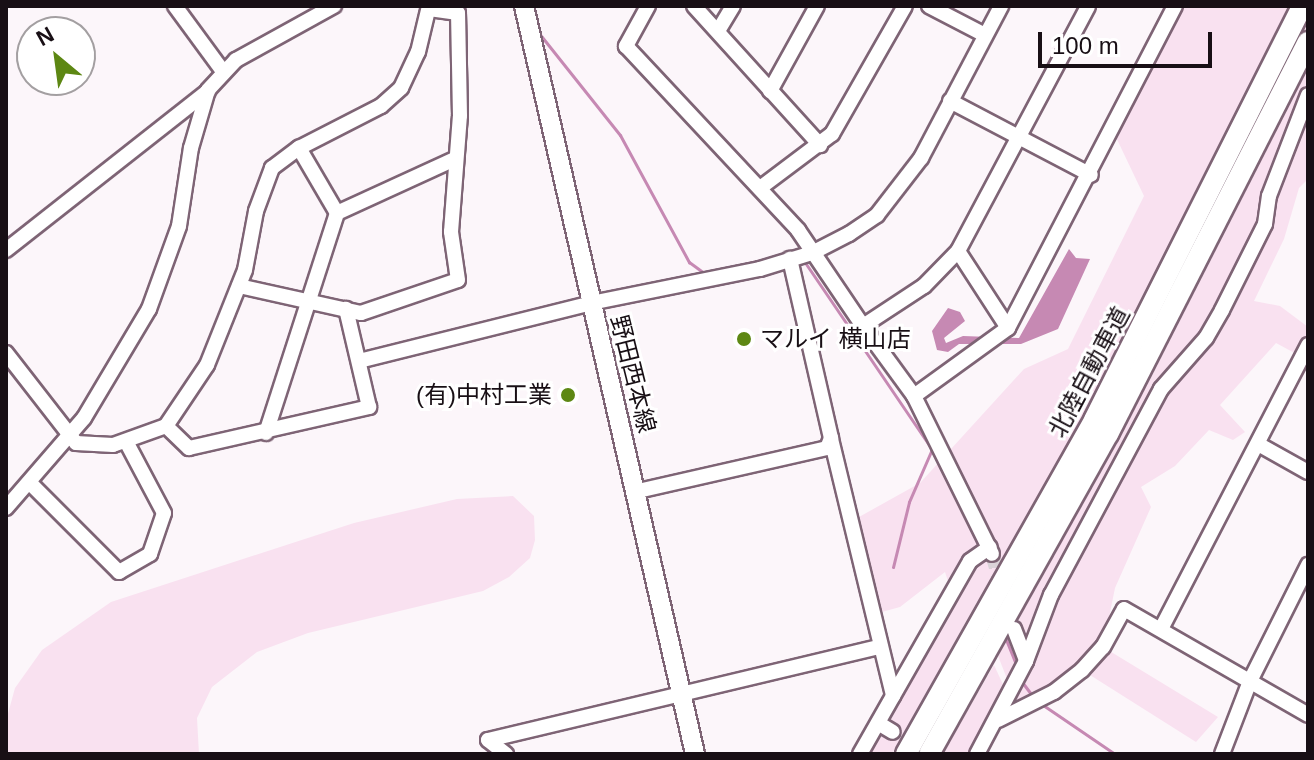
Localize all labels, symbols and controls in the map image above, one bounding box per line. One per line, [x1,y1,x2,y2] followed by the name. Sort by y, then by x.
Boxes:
[16,16,96,96] north arrow
[1042,16,1216,66] scale bar
[32,22,58,51] text: N
[1052,32,1119,59] text: 100 m
[1042,302,1136,442] street label: 北陸自動車道
[605,312,661,436] street label: 野田西本線
[760,325,911,353] place label: マルイ 横山店
[735,330,753,348] marker: マルイ 横山店
[416,381,552,409] place label: (有)中村工業
[559,386,577,404] marker: (有)中村工業

